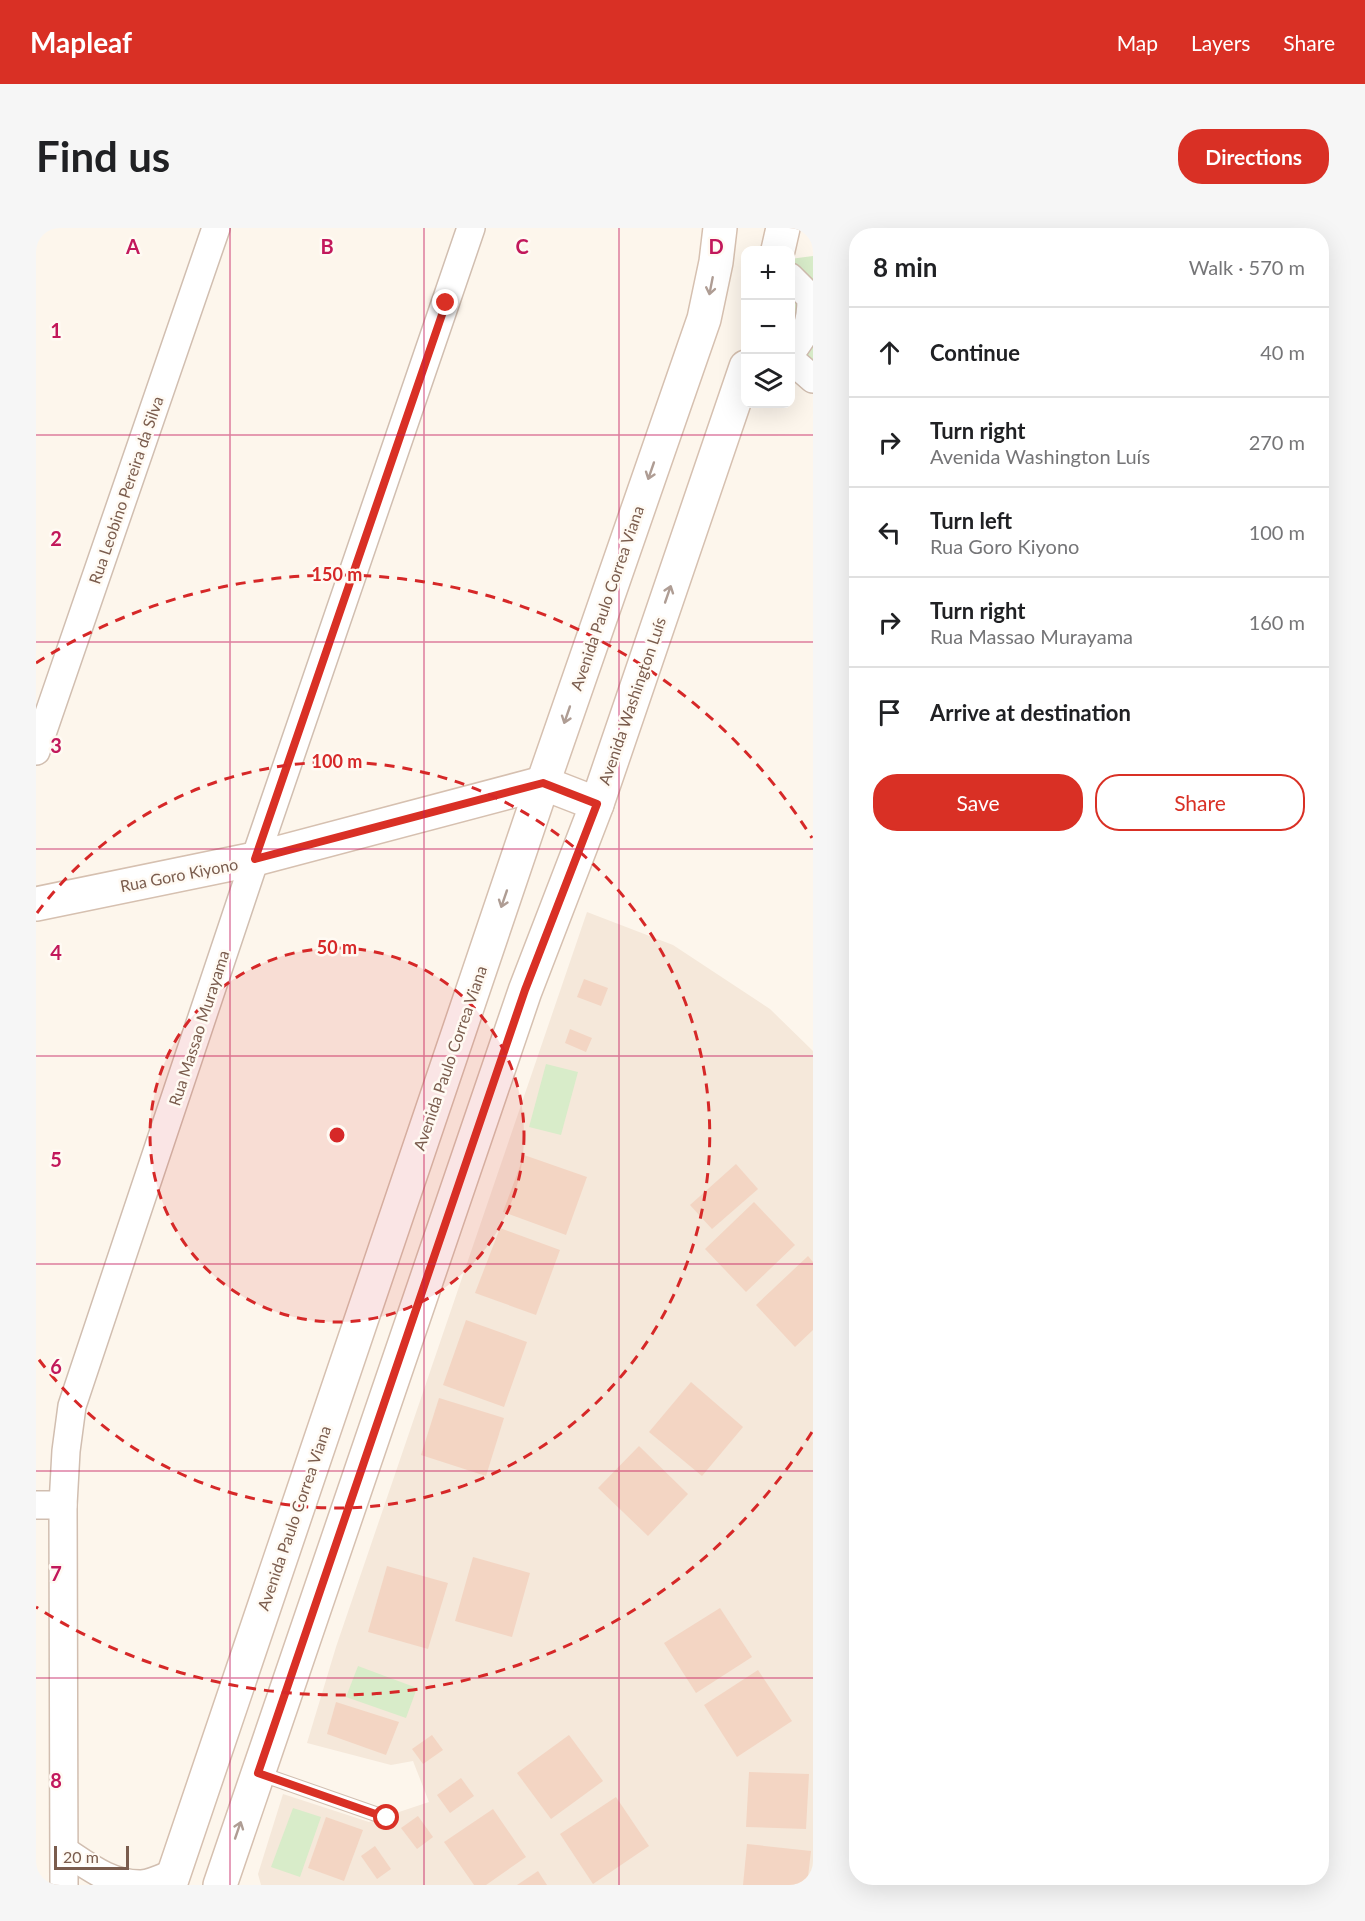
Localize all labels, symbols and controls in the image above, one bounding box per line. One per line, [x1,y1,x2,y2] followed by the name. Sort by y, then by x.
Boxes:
[30,25,132,59] text: Mapleaf
[1117,30,1158,55] text: Map
[1191,30,1250,55] text: Layers
[1283,30,1335,55] text: Share
[1178,129,1329,184] button: Directions
[36,131,170,181] text: Find us
[125,234,140,258] text: A
[320,234,334,258] text: B
[515,234,529,258] text: C
[708,234,724,258] text: D
[741,246,795,408] map controls
[741,246,795,300] button: +
[873,251,937,283] text: 8 min
[1189,255,1305,279] text: Walk · 570 m
[705,275,716,295] one-way arrow
[432,289,458,315] route end
[741,300,795,354] button: −
[50,318,62,342] text: 1
[873,336,906,369] icon: ahead
[930,339,1020,366] text: Continue
[1260,340,1305,364] text: 40 m
[741,354,795,408] button: layers
[84,394,167,586] street label: Rua Leobino Pereira da Silva
[930,417,1025,444] text: Turn right
[873,426,906,459] icon: right
[1249,430,1305,454] text: 270 m
[930,444,1150,468] text: Avenida Washington Luís
[645,461,656,480] one-way arrow
[566,503,647,693] street label: Avenida Paulo Correa Viana
[930,507,1012,534] text: Turn left
[873,516,906,549] icon: left
[1249,520,1305,544] text: 100 m
[50,526,62,550] text: 2
[930,534,1079,558] text: Rua Goro Kiyono
[312,563,362,585] text: 150 m
[664,585,675,604] one-way arrow
[930,597,1025,624] text: Turn right
[873,606,906,639] icon: right
[1249,610,1305,634] text: 160 m
[594,614,669,787] street label: Avenida Washington Luís
[930,624,1133,648] text: Rua Massao Murayama
[873,696,906,729] icon: arrive
[930,699,1131,726] text: Arrive at destination
[560,705,571,724] one-way arrow
[50,733,62,757] text: 3
[312,750,362,772] text: 100 m
[873,774,1083,831] button: Save
[1095,774,1305,831] button: Share
[118,854,239,895] street label: Rua Goro Kiyono
[497,890,508,908] one-way arrow
[317,936,357,958] text: 50 m
[50,940,62,964] text: 4
[164,948,233,1108] street label: Rua Massao Murayama
[409,963,490,1153] street label: Avenida Paulo Correa Viana
[327,1125,347,1145] centre of rings
[50,1147,62,1171] text: 5
[50,1354,62,1378] text: 6
[253,1423,334,1613] street label: Avenida Paulo Correa Viana
[50,1561,62,1585] text: 7
[50,1768,62,1792] text: 8
[373,1804,399,1830] route start
[234,1821,245,1840] one-way arrow
[54,1843,129,1870] scale bar
[63,1847,99,1866] text: 20 m

